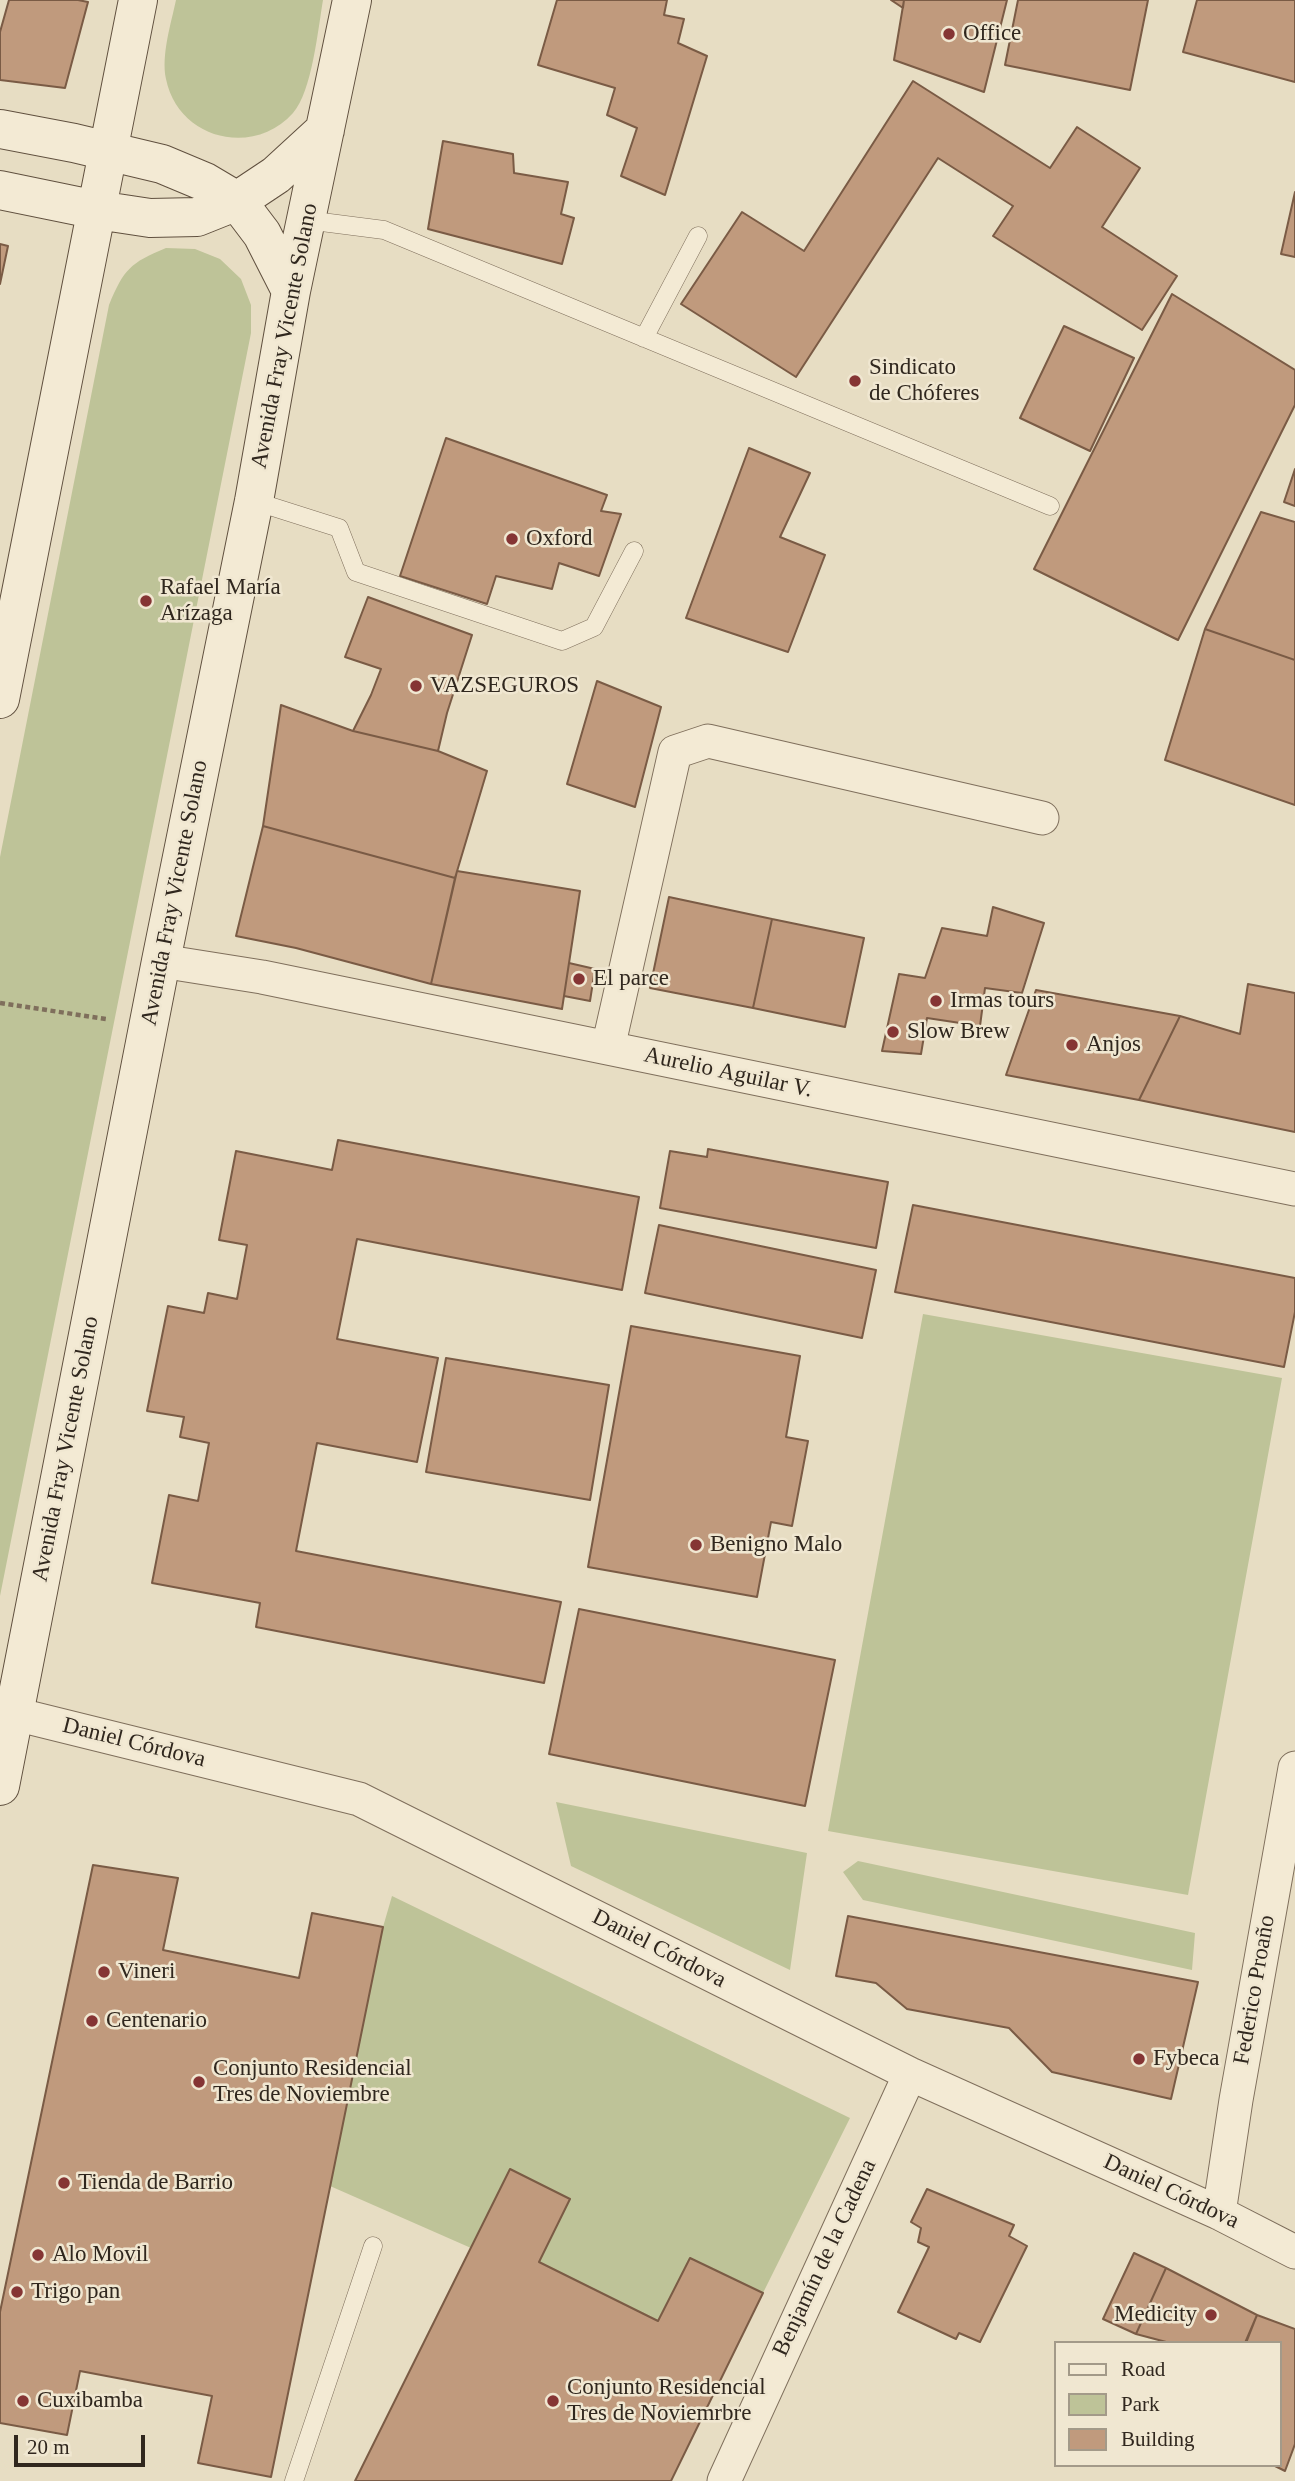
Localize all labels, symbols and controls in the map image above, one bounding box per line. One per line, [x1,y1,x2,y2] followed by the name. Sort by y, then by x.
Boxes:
[963,20,1021,48] place label: Office
[941,26,957,42] marker: Office
[246,201,324,471] street label: Avenida Fray Vicente Solano
[869,354,979,408] place label: Sindicato de Chóferes
[847,373,863,389] marker: Sindicato de Chóferes
[526,525,592,553] place label: Oxford
[504,531,520,547] marker: Oxford
[160,574,281,628] place label: Rafael María Arízaga
[138,593,154,609] marker: Rafael María Arízaga
[430,672,579,700] place label: VAZSEGUROS
[408,678,424,694] marker: VAZSEGUROS
[136,758,214,1028] street label: Avenida Fray Vicente Solano
[593,965,669,993] place label: El parce
[571,971,587,987] marker: El parce
[950,987,1054,1015] place label: Irmas tours
[928,993,944,1009] marker: Irmas tours
[907,1018,1010,1046] place label: Slow Brew
[885,1024,901,1040] marker: Slow Brew
[1086,1031,1141,1059] place label: Anjos
[1064,1037,1080,1053] marker: Anjos
[641,1042,815,1104] street label: Aurelio Aguilar V.
[27,1314,105,1584] street label: Avenida Fray Vicente Solano
[710,1531,842,1559] place label: Benigno Malo
[688,1537,704,1553] marker: Benigno Malo
[60,1712,208,1774] street label: Daniel Córdova
[588,1904,730,1994] street label: Daniel Córdova
[1228,1913,1282,2067] street label: Federico Proaño
[118,1958,175,1986] place label: Vineri
[96,1964,112,1980] marker: Vineri
[106,2007,207,2035] place label: Centenario
[84,2013,100,2029] marker: Centenario
[1153,2045,1219,2073] place label: Fybeca
[1131,2051,1147,2067] marker: Fybeca
[213,2055,412,2109] place label: Conjunto Residencial Tres de Noviembre
[191,2074,207,2090] marker: Conjunto Residencial Tres de Noviembre
[1099,2149,1243,2235] street label: Daniel Córdova
[767,2155,883,2361] street label: Benjamín de la Cadena
[78,2169,233,2197] place label: Tienda de Barrio
[56,2175,72,2191] marker: Tienda de Barrio
[52,2241,148,2269] place label: Alo Movil
[30,2247,46,2263] marker: Alo Movil
[31,2278,120,2306] place label: Trigo pan
[9,2284,25,2300] marker: Trigo pan
[1114,2301,1197,2329] place label: Medicity
[1203,2307,1219,2323] marker: Medicity
[1054,2341,1281,2467] legend
[1121,2357,1165,2381] text: Road
[567,2374,766,2428] place label: Conjunto Residencial Tres de Noviemrbre
[37,2387,143,2415] place label: Cuxibamba
[1121,2392,1160,2416] text: Park
[15,2393,31,2409] marker: Cuxibamba
[545,2393,561,2409] marker: Conjunto Residencial Tres de Noviemrbre
[18,2422,149,2466] scale bar
[1121,2427,1195,2451] text: Building
[27,2435,70,2459] text: 20 m

